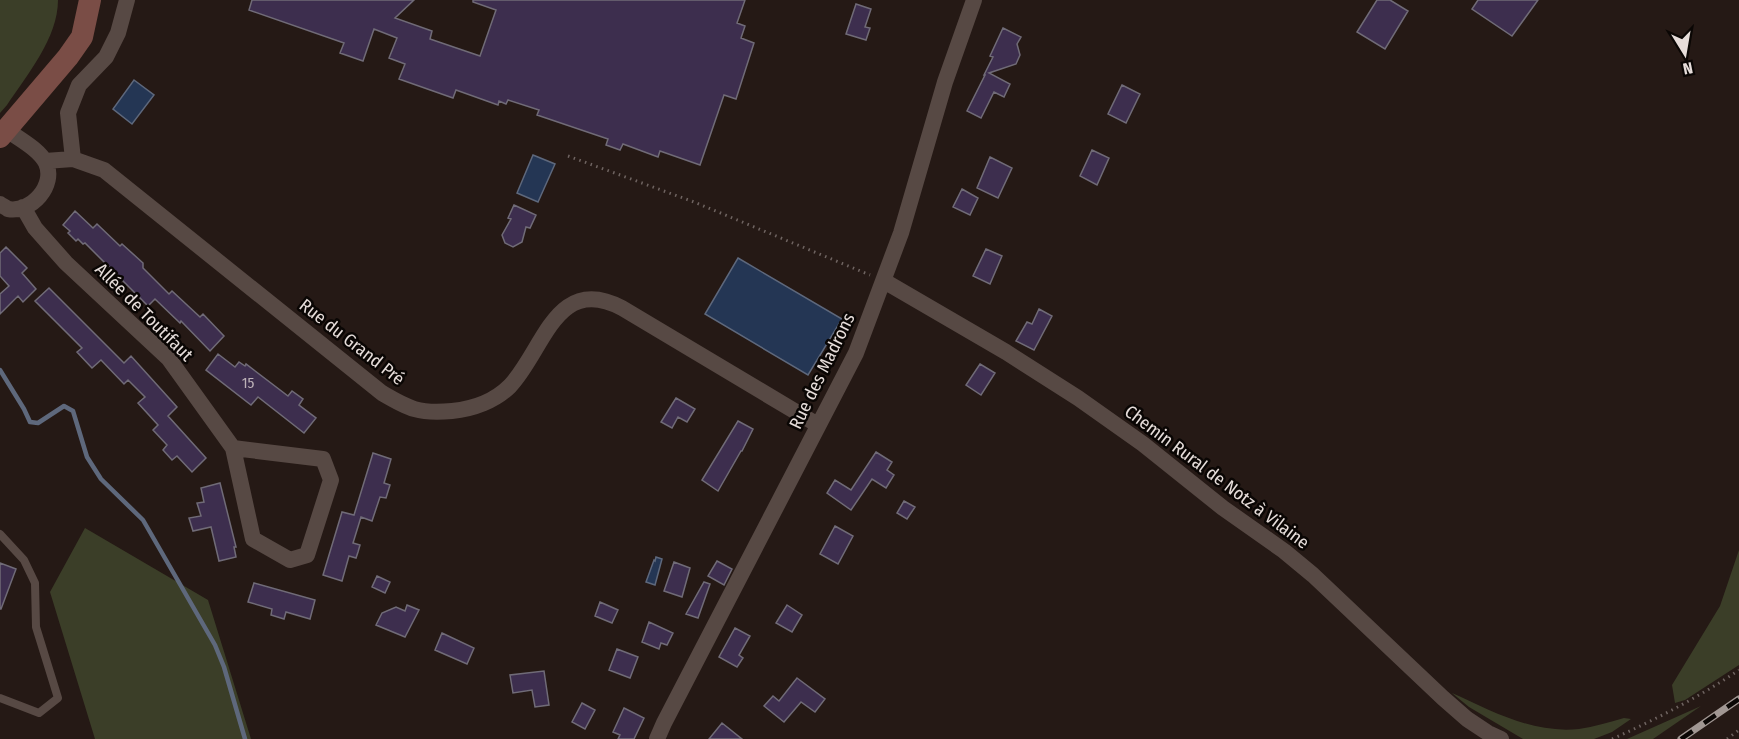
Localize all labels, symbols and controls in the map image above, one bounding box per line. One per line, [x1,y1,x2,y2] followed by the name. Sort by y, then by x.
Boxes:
[1655,24,1715,84] north arrow
[1681,58,1694,78] text: N
[90,258,198,366] street label: Allée de Toutifaut
[295,294,409,390] street label: Rue du Grand Pré
[784,309,860,433] street label: Rue des Madrons
[242,374,254,392] house number: 15
[1120,400,1314,554] street label: Chemin Rural de Notz à Vilaine

